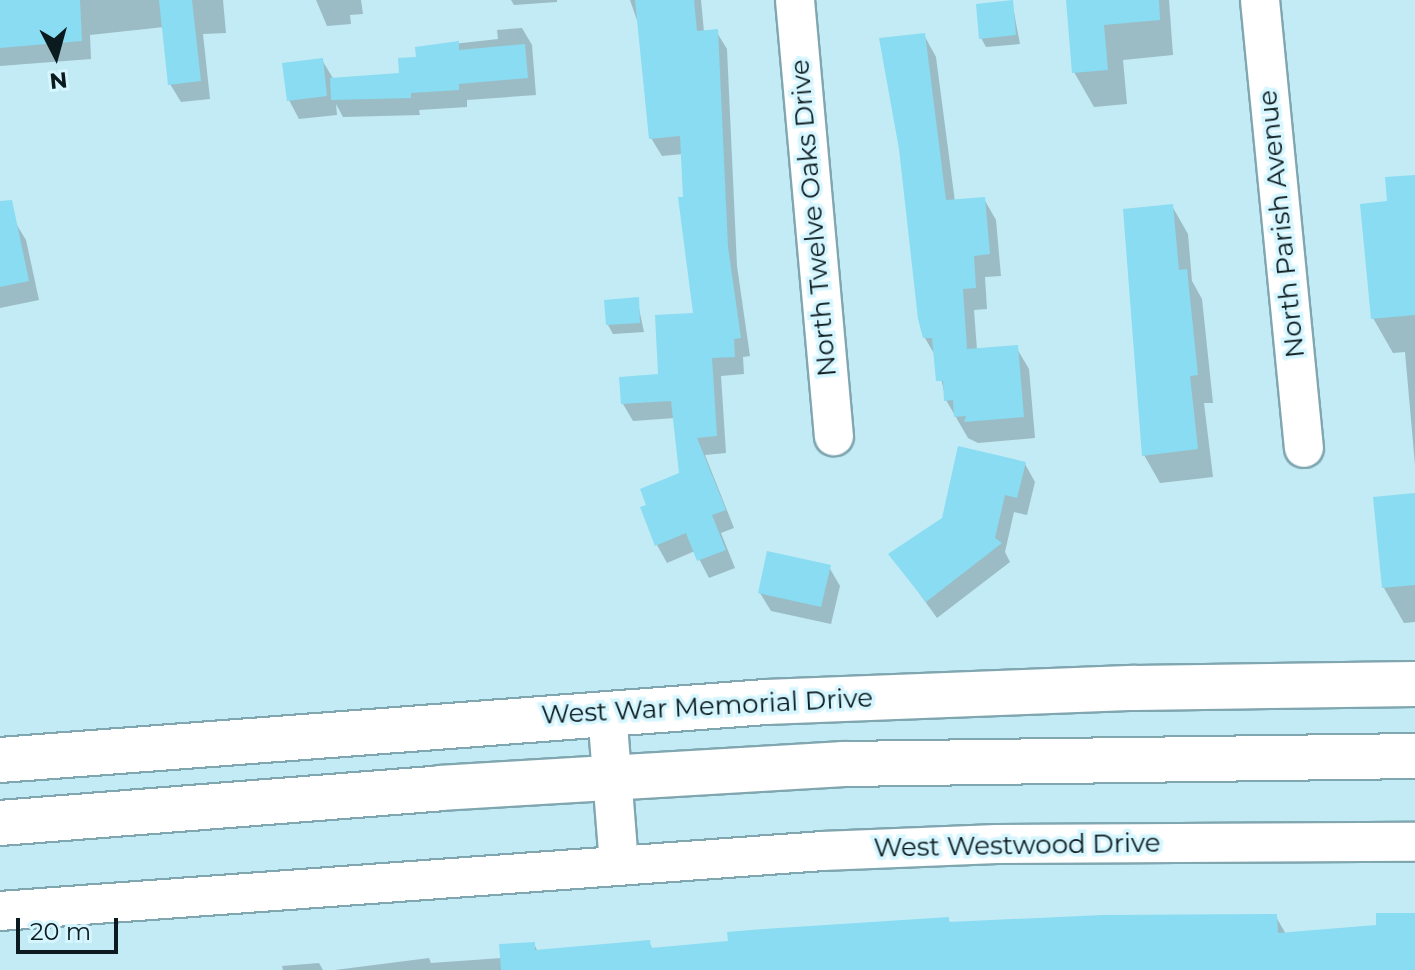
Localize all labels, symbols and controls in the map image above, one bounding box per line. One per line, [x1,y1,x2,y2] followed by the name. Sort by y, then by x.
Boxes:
[16,16,96,96] north arrow
[785,58,843,378] street label: North Twelve Oaks Drive
[48,66,69,95] text: N
[1252,88,1312,360] street label: North Parish Avenue
[540,683,874,731] street label: West War Memorial Drive
[873,828,1161,864] street label: West Westwood Drive
[20,902,122,952] scale bar
[30,917,91,946] text: 20 m

